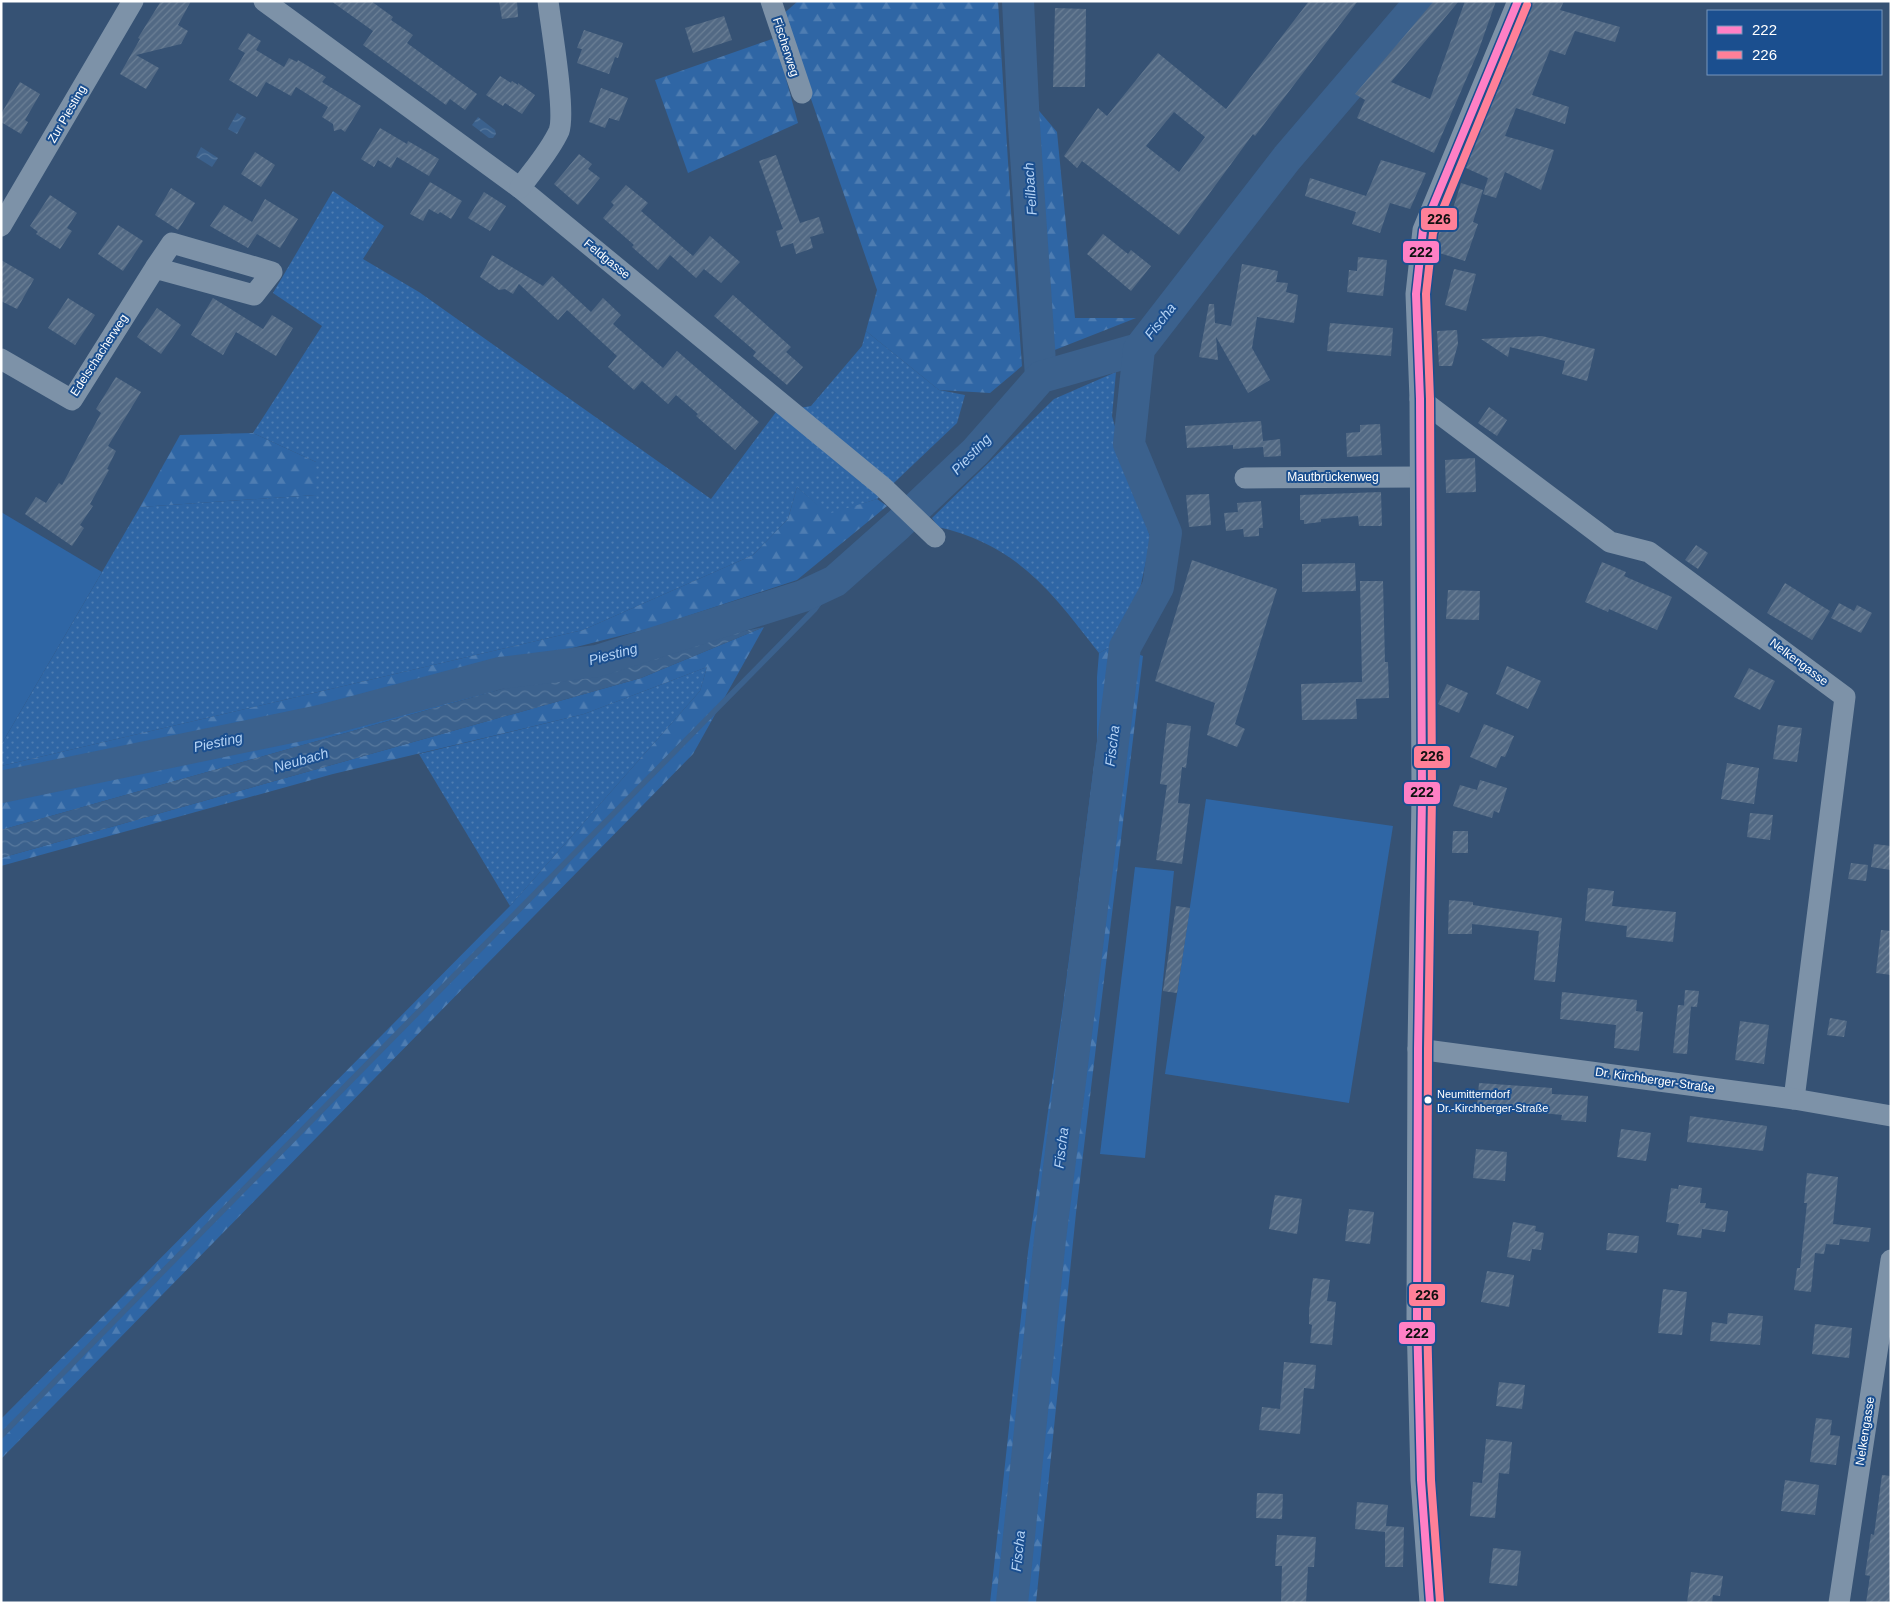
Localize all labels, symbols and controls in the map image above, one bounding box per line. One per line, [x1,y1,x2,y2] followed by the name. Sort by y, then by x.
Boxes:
[1707,10,1882,75] legend
[770,16,802,78] street label: Fischerweg
[1752,21,1777,38] text: 222
[1752,46,1777,63] text: 226
[45,83,89,145] street label: Zur Piesting
[1020,162,1040,216] water label: Feilbach
[1420,207,1458,231] line badge: 226
[1427,211,1451,227] text: 226
[581,236,633,282] street label: Feldgasse
[1402,240,1440,264] line badge: 222
[1409,244,1433,260] text: 222
[1141,300,1179,342] water label: Fischa
[67,311,131,399] street label: Edelschacherweg
[948,430,994,477] water label: Piesting
[1287,470,1379,484] street label: Mautbrückenweg
[1767,636,1831,689] street label: Nelkengasse
[587,640,639,668] water label: Piesting
[1102,724,1122,767] water label: Fischa
[192,729,244,755] water label: Piesting
[272,745,330,775] water label: Neubach
[1413,745,1451,769] line badge: 226
[1420,748,1444,764] text: 226
[1403,781,1441,805] line badge: 222
[1410,784,1434,800] text: 222
[1594,1065,1716,1095] street label: Dr. Kirchberger-Straße
[1437,1088,1548,1114] place label: Neumitterndorf Dr.-Kirchberger-Straße
[1423,1095,1433,1105] marker: Neumitterndorf Dr.-Kirchberger-Straße
[1051,1126,1071,1169] water label: Fischa
[1408,1283,1446,1307] line badge: 226
[1415,1287,1439,1303] text: 226
[1398,1321,1436,1345] line badge: 222
[1405,1325,1429,1341] text: 222
[1853,1395,1877,1466] street label: Nelkengasse
[1008,1529,1028,1572] water label: Fischa

